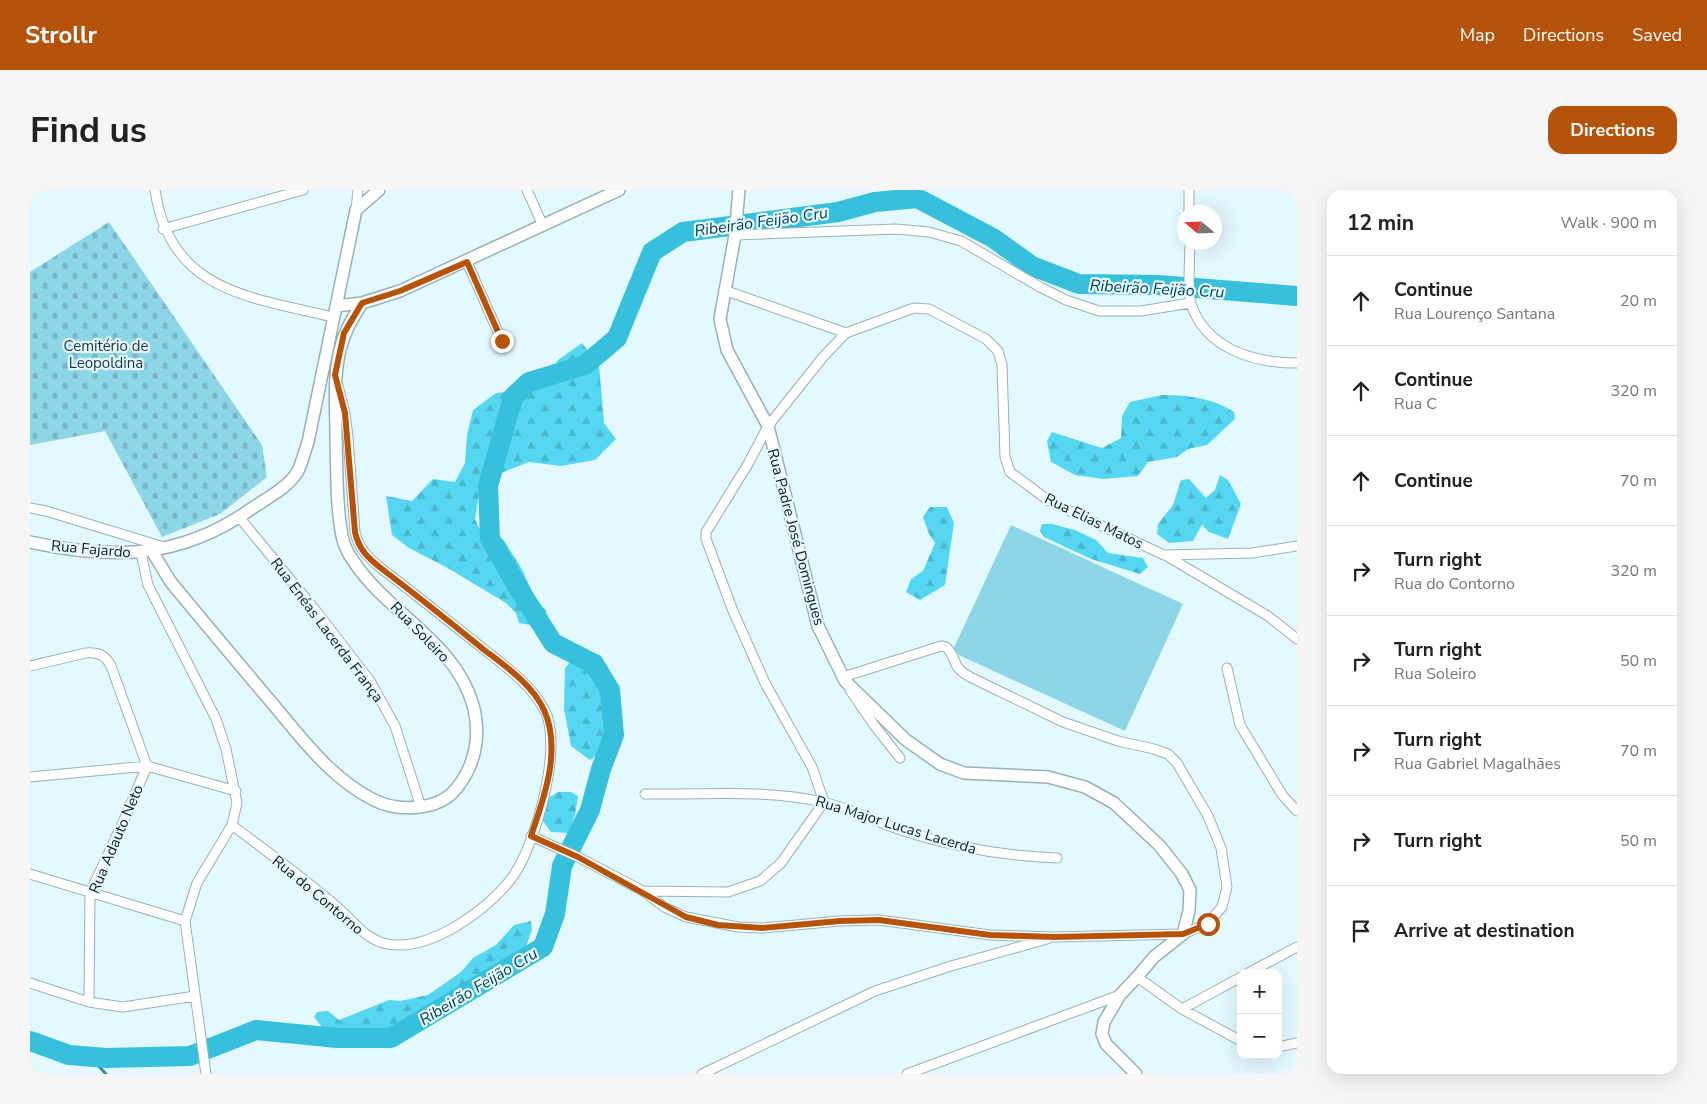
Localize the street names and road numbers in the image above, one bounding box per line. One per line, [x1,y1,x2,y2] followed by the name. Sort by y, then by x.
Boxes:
[763,446,829,628] street label: Rua Padre José Domingues
[1041,488,1147,554] street label: Rua Elias Matos
[50,536,132,562] street label: Rua Fajardo
[266,554,388,706] street label: Rua Enéas Lacerda França
[386,597,454,667] street label: Rua Soleiro
[84,782,148,896] street label: Rua Adauto Neto
[813,791,979,859] street label: Rua Major Lucas Lacerda
[268,851,368,939] street label: Rua do Contorno

